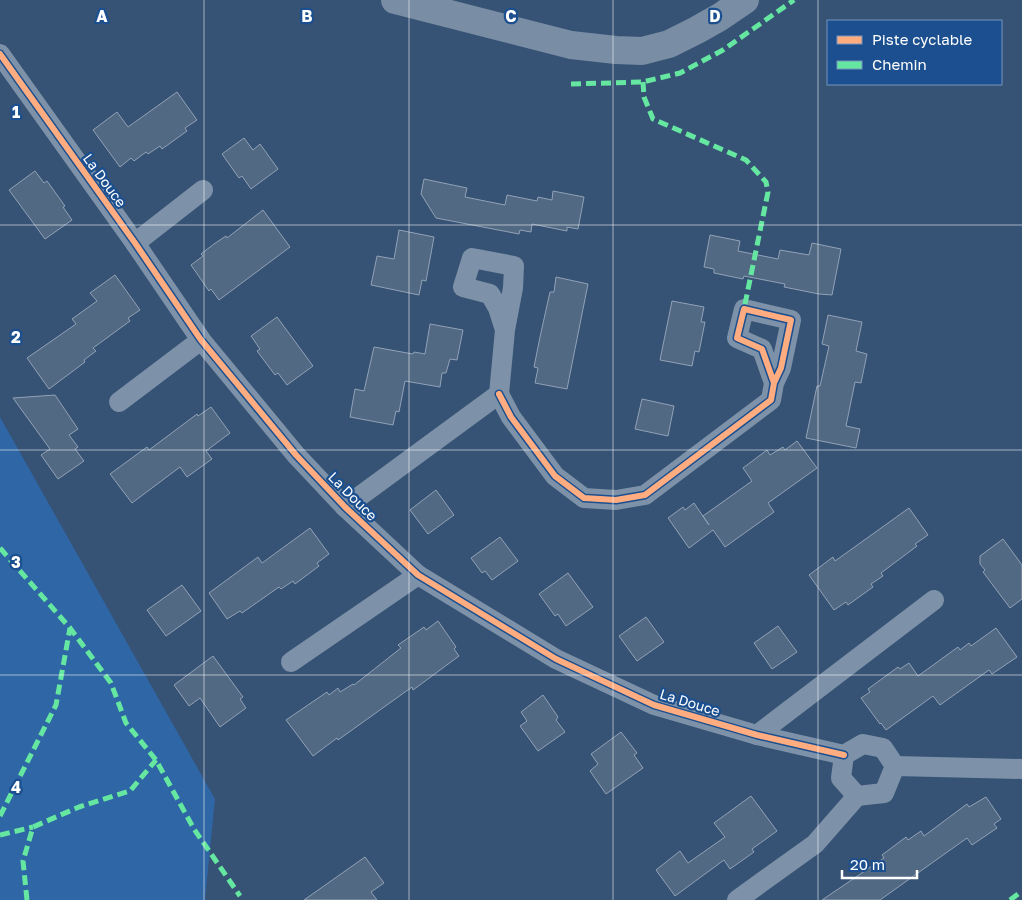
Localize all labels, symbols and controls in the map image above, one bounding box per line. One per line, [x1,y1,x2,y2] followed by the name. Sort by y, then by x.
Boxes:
[96,6,108,26] text: A
[301,6,313,26] text: B
[505,6,517,26] text: C
[709,6,721,26] text: D
[827,20,1002,85] legend
[872,30,973,48] text: Piste cyclable
[872,55,927,73] text: Chemin
[12,102,20,122] text: 1
[80,150,130,210] street label: La Douce
[11,327,21,347] text: 2
[325,468,381,524] street label: La Douce
[11,552,21,572] text: 3
[658,685,722,719] street label: La Douce
[11,777,21,797] text: 4
[842,848,917,880] scale bar
[850,855,885,873] text: 20 m

